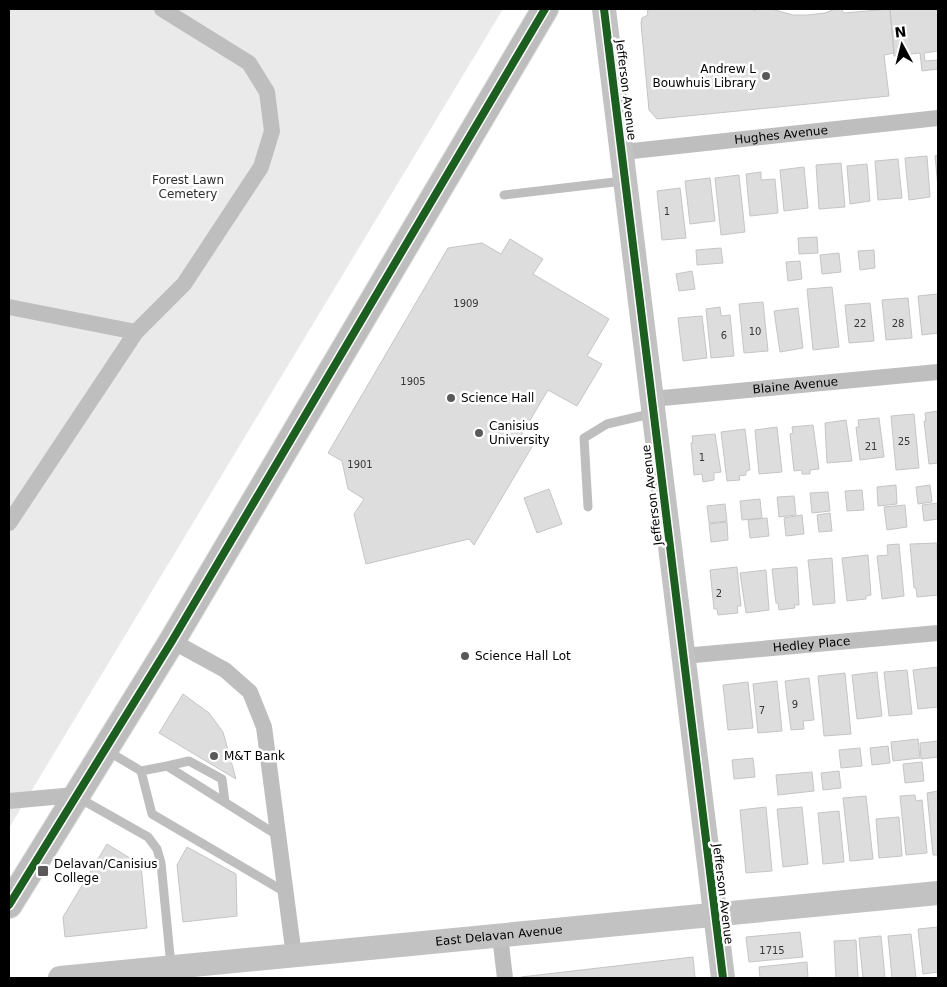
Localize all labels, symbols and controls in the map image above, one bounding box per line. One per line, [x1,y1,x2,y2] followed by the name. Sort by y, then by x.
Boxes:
[877,20,927,70] north arrow
[894,23,907,41] text: N
[613,38,639,141] street label: Jefferson Avenue
[652,62,756,90] place label: Andrew L Bouwhuis Library
[760,70,772,82] marker: Andrew L Bouwhuis Library
[734,123,829,147] street label: Hughes Avenue
[152,173,224,201] park label: Forest Lawn Cemetery
[664,206,670,217] house number: 1
[453,298,479,309] house number: 1909
[854,318,866,329] house number: 22
[892,318,904,329] house number: 28
[749,326,761,337] house number: 10
[721,330,727,341] house number: 6
[752,374,839,396] street label: Blaine Avenue
[400,376,426,387] house number: 1905
[461,391,534,405] place label: Science Hall
[445,392,457,404] marker: Science Hall
[489,419,550,447] place label: Canisius University
[473,427,485,439] marker: Canisius University
[898,436,910,447] house number: 25
[865,441,877,452] house number: 21
[639,444,665,547] street label: Jefferson Avenue
[699,452,705,463] house number: 1
[347,459,373,470] house number: 1901
[716,588,722,599] house number: 2
[772,634,851,655] street label: Hedley Place
[475,649,571,663] place label: Science Hall Lot
[459,650,471,662] marker: Science Hall Lot
[792,699,798,710] house number: 9
[759,705,765,716] house number: 7
[224,749,285,763] place label: M&T Bank
[208,750,220,762] marker: M&T Bank
[710,842,736,945] street label: Jefferson Avenue
[54,857,158,885] place label: Delavan/Canisius College
[36,864,50,878] marker: Delavan/Canisius College
[435,922,563,949] street label: East Delavan Avenue
[759,945,785,956] house number: 1715

